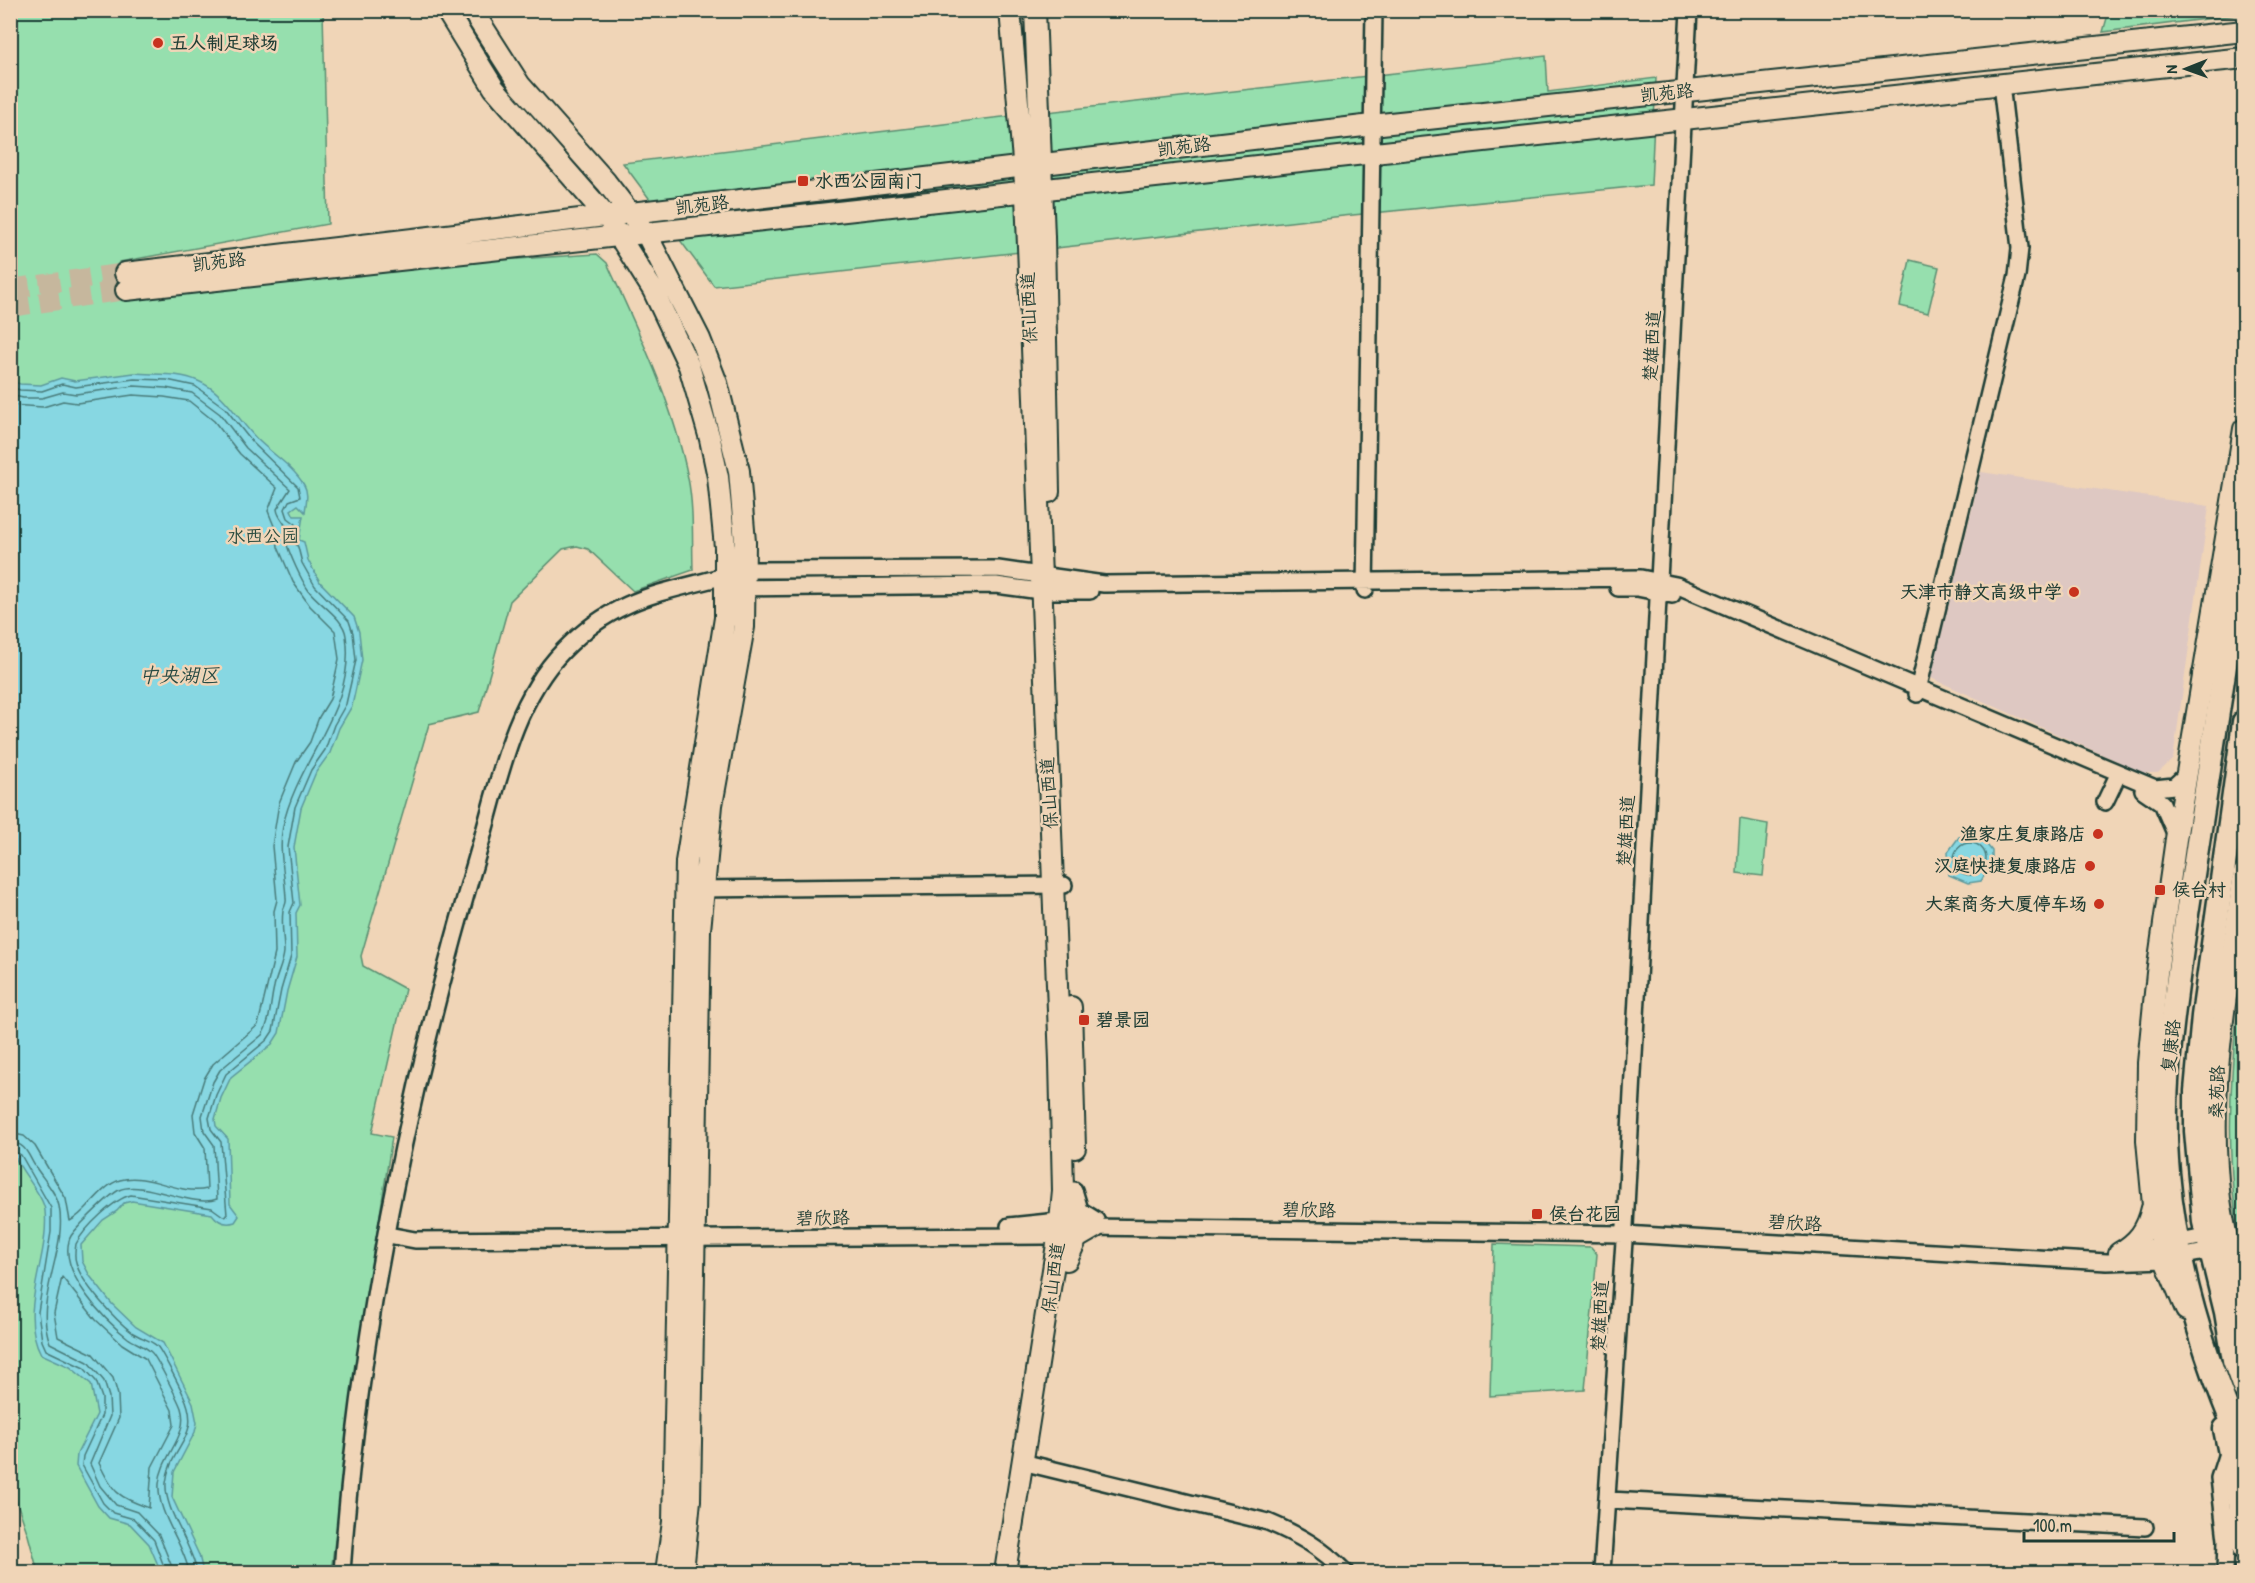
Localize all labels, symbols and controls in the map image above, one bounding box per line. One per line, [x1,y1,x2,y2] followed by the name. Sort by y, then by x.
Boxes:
[170,30,278,55] place label: 五人制足球场
[151,36,165,50] marker: 五人制足球场
[2156,39,2216,99] north arrow
[2160,64,2182,74] text: N
[1639,77,1695,108] street label: 凯苑路
[1156,131,1212,162] street label: 凯苑路
[815,168,923,193] place label: 水西公园南门
[796,174,810,188] marker: 水西公园南门
[674,189,730,220] street label: 凯苑路
[191,246,247,277] street label: 凯苑路
[1015,272,1042,344] street label: 保山西道
[1637,309,1666,383] street label: 楚雄西道
[227,523,299,548] park label: 水西公园
[1900,579,2062,604] place label: 天津市静文高级中学
[2067,585,2081,599] marker: 天津市静文高级中学
[139,661,220,688] water label: 中央湖区
[1034,756,1063,830] street label: 保山西道
[1611,794,1640,868] street label: 楚雄西道
[1960,821,2086,846] place label: 渔家庄复康路店
[2091,827,2105,841] marker: 渔家庄复康路店
[1934,853,2078,878] place label: 汉庭快捷复康路店
[2083,859,2097,873] marker: 汉庭快捷复康路店
[2172,877,2226,902] place label: 侯台村
[2153,883,2167,897] marker: 侯台村
[1925,891,2087,916] place label: 大案商务大厦停车场
[2092,897,2106,911] marker: 大案商务大厦停车场
[1096,1007,1150,1032] place label: 碧景园
[1077,1013,1091,1027] marker: 碧景园
[2155,1018,2186,1074] street label: 复康路
[2203,1065,2230,1119] street label: 桑苑路
[1282,1197,1336,1222] street label: 碧欣路
[1549,1201,1621,1226] place label: 侯台花园
[796,1205,850,1230] street label: 碧欣路
[1530,1207,1544,1221] marker: 侯台花园
[1767,1209,1823,1236] street label: 碧欣路
[1035,1241,1070,1315] street label: 保山西道
[1585,1279,1614,1353] street label: 楚雄西道
[2024,1505,2174,1543] scale bar
[2033,1513,2072,1538] text: 100 m

